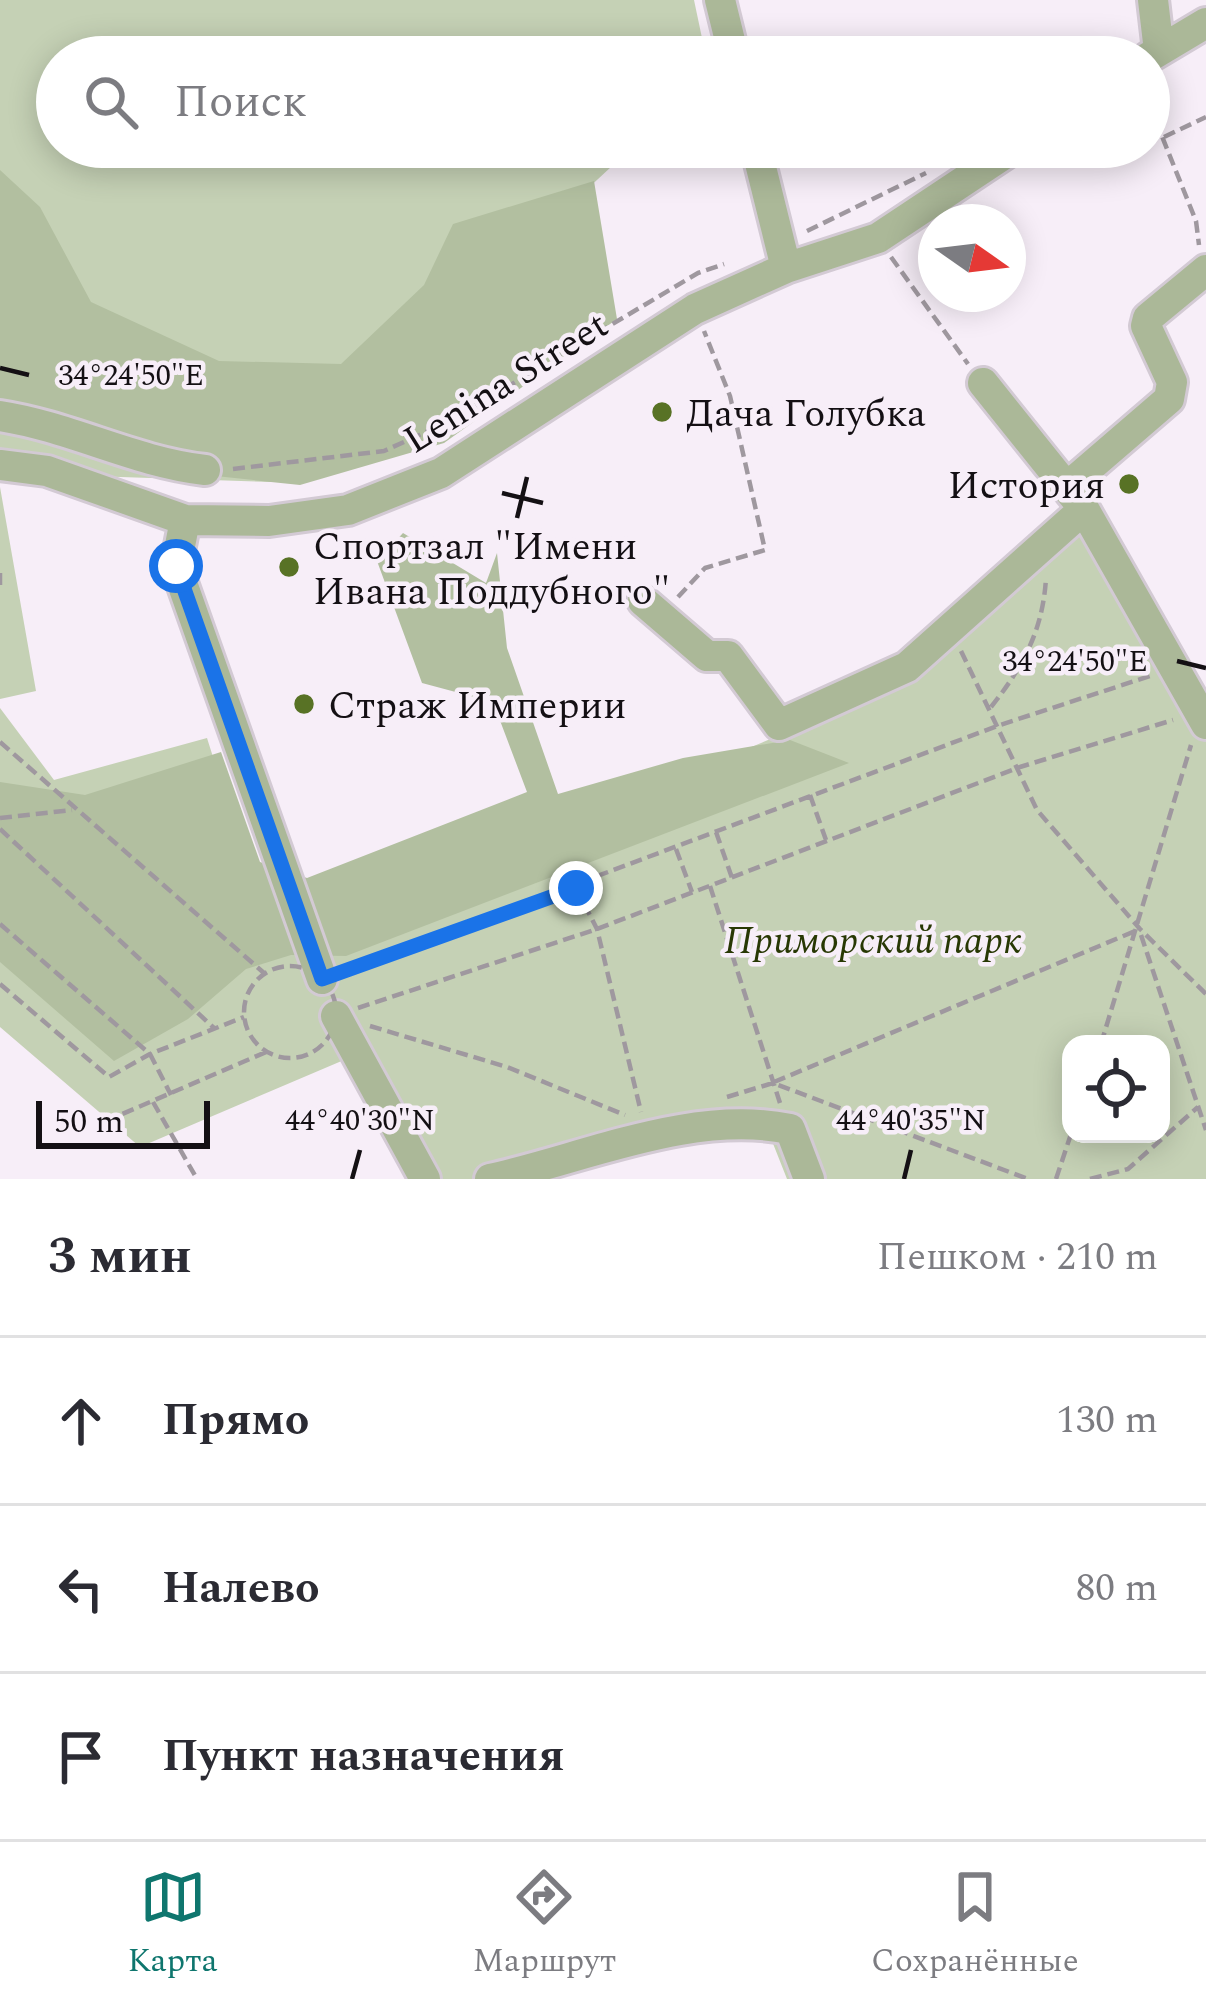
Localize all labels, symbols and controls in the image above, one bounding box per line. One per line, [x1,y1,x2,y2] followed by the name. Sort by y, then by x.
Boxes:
[36,36,1170,168] search box
[174,68,307,137] text: Поиск
[78,69,144,135] icon: search
[918,204,1026,312] north arrow
[392,297,620,470] street label: Lenina Street
[58,353,204,399] text: 34°24'50"E
[686,385,926,444] place label: Дача Голубка
[649,399,675,425] marker: Дача Голубка
[948,457,1105,516] place label: История
[1116,471,1142,497] marker: История
[313,518,670,622] place label: Спортзал "Имени Ивана Поддубного"
[149,539,203,593] route start
[276,554,302,580] marker: Спортзал "Имени Ивана Поддубного"
[1002,639,1148,685] text: 34°24'50"E
[328,677,627,736] place label: Страж Империи
[291,691,317,717] marker: Страж Империи
[549,861,603,915] route end
[724,912,1022,971] park label: Приморский парк
[1062,1035,1170,1143] map controls
[1062,1035,1170,1143] button: locate
[36,1095,210,1148] scale bar
[54,1097,124,1147] text: 50 m
[285,1098,435,1144] text: 44°40'30"N
[836,1098,986,1144] text: 44°40'35"N
[48,1218,192,1296] text: 3 мин
[877,1228,1158,1287] text: Пешком · 210 m
[162,1386,309,1455] text: Прямо
[48,1388,114,1454] icon: ahead
[1056,1391,1158,1450] text: 130 m
[162,1554,320,1623] text: Налево
[48,1556,114,1622] icon: left
[1076,1559,1158,1618] text: 80 m
[162,1722,564,1791] text: Пункт назначения
[48,1724,114,1790] icon: arrive
[127,1864,218,1986] tab: Карта
[472,1864,616,1986] tab: Маршрут
[871,1864,1079,1986] tab: Сохранённые

